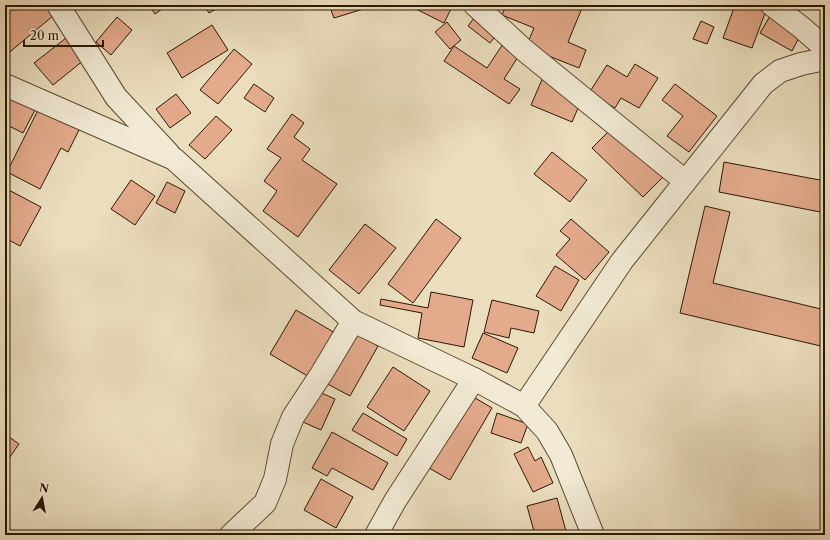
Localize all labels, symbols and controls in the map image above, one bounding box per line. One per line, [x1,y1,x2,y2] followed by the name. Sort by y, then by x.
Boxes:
[24,22,103,48] scale bar
[30,28,59,43] text: 20 m
[22,478,62,518] north arrow
[38,480,50,496] text: N

